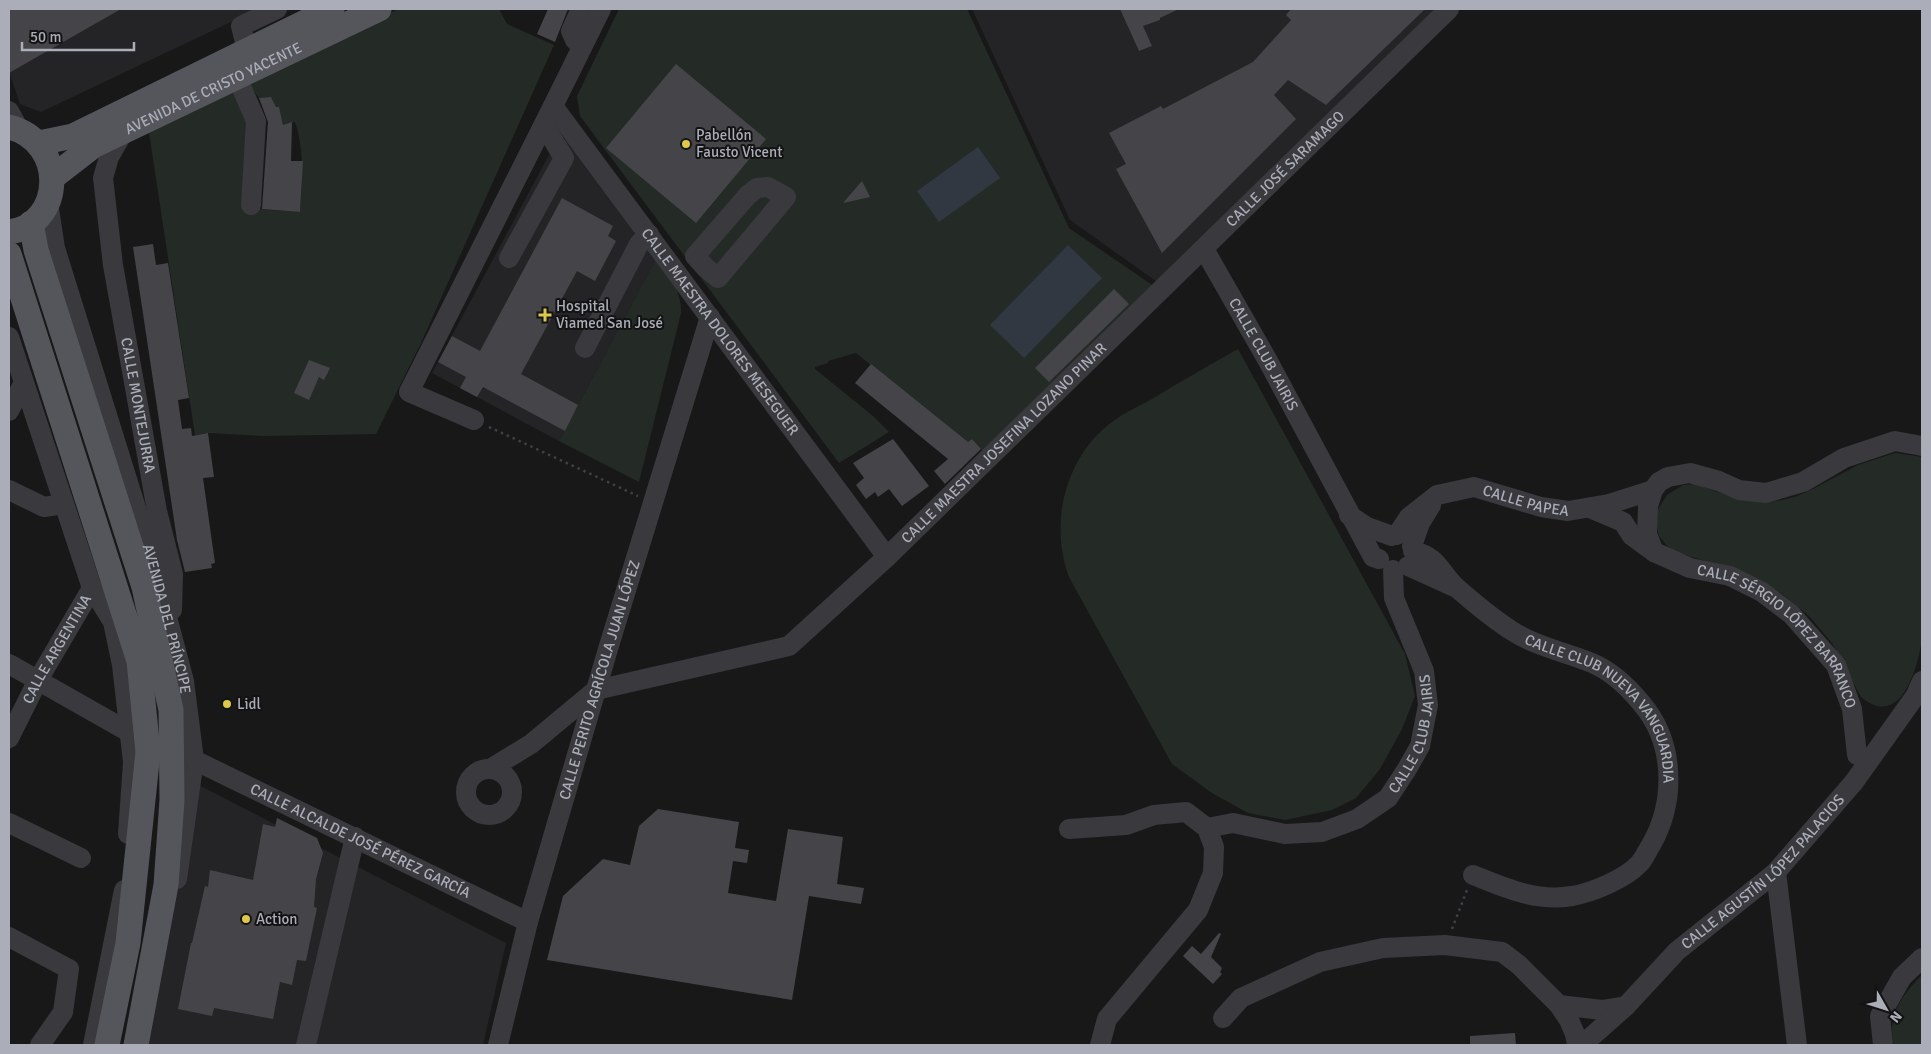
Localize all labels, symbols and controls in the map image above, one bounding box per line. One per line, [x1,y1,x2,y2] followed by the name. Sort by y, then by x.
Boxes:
[22,20,135,52] scale bar
[30,28,61,46] text: 50 m
[122,38,305,138] street label: AVENIDA DE CRISTO YACENTE
[1222,107,1348,230] street label: CALLE JOSÉ SARAMAGO
[696,126,783,161] place label: Pabellón Fausto Vicent
[680,138,692,150] marker: Pabellón Fausto Vicent
[638,225,803,439] street label: CALLE MAESTRA DOLORES MESEGUER
[1225,295,1302,414] street label: CALLE CLUB JAIRIS
[556,297,663,332] place label: Hospital Viamed San José
[538,308,552,322] marker: Hospital Viamed San José
[117,336,159,475] street label: CALLE MONTEJURRA
[897,339,1110,547] street label: CALLE MAESTRA JOSEFINA LOZANO PINAR
[1481,481,1570,520] street label: CALLE PAPEA
[139,542,195,695] street label: AVENIDA DEL PRÍNCIPE
[555,558,644,802] street label: CALLE PERITO AGRÍCOLA JUAN LÓPEZ
[1696,561,1860,711] street label: CALLE SÉRGIO LÓPEZ BARRANCO
[19,591,95,707] street label: CALLE ARGENTINA
[1522,630,1677,783] street label: CALLE CLUB NUEVA VANGUARDIA
[1385,673,1438,797] street label: CALLE CLUB JAIRIS
[237,695,261,713] place label: Lidl
[221,698,233,710] marker: Lidl
[247,780,474,902] street label: CALLE ALCALDE JOSÉ PÉREZ GARCÍA
[1678,791,1848,953] street label: CALLE AGUSTÍN LÓPEZ PALACIOS
[256,910,298,928] place label: Action
[240,913,252,925] marker: Action
[1861,984,1911,1034] north arrow
[1886,1008,1905,1026] text: N

